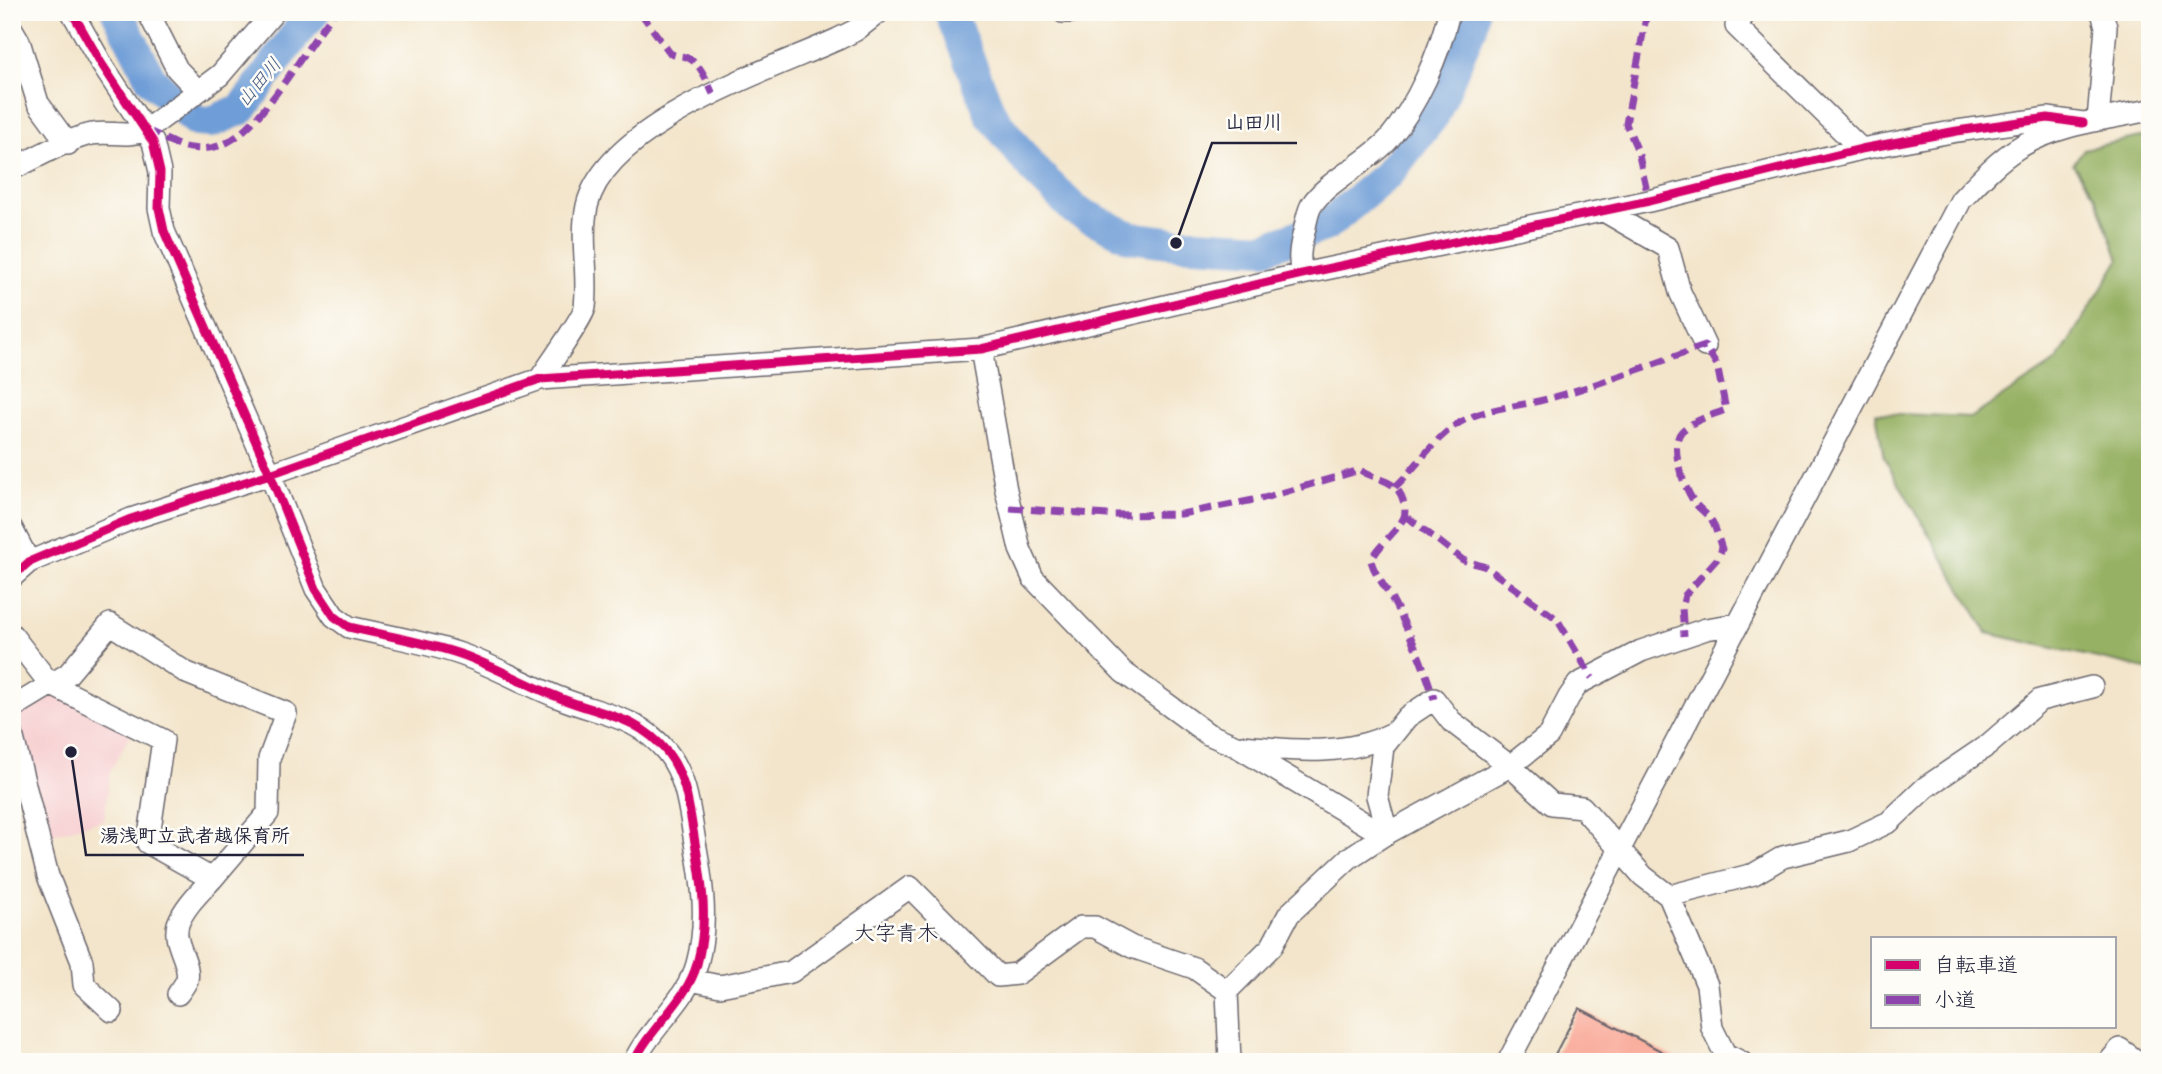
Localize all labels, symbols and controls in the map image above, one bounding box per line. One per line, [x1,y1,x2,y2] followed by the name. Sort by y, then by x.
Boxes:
[230,52,290,114] water label: 山田川
[1212,103,1297,143] callout: 山田川
[1225,109,1283,139] text: 山田川
[86,815,304,855] callout: 湯浅町立武者越保育所
[100,822,290,852] text: 湯浅町立武者越保育所
[854,918,938,951] district label: 大字青木
[1871,937,2116,1028] legend
[1934,950,2018,983] text: 自転車道
[1934,985,1976,1018] text: 小道

